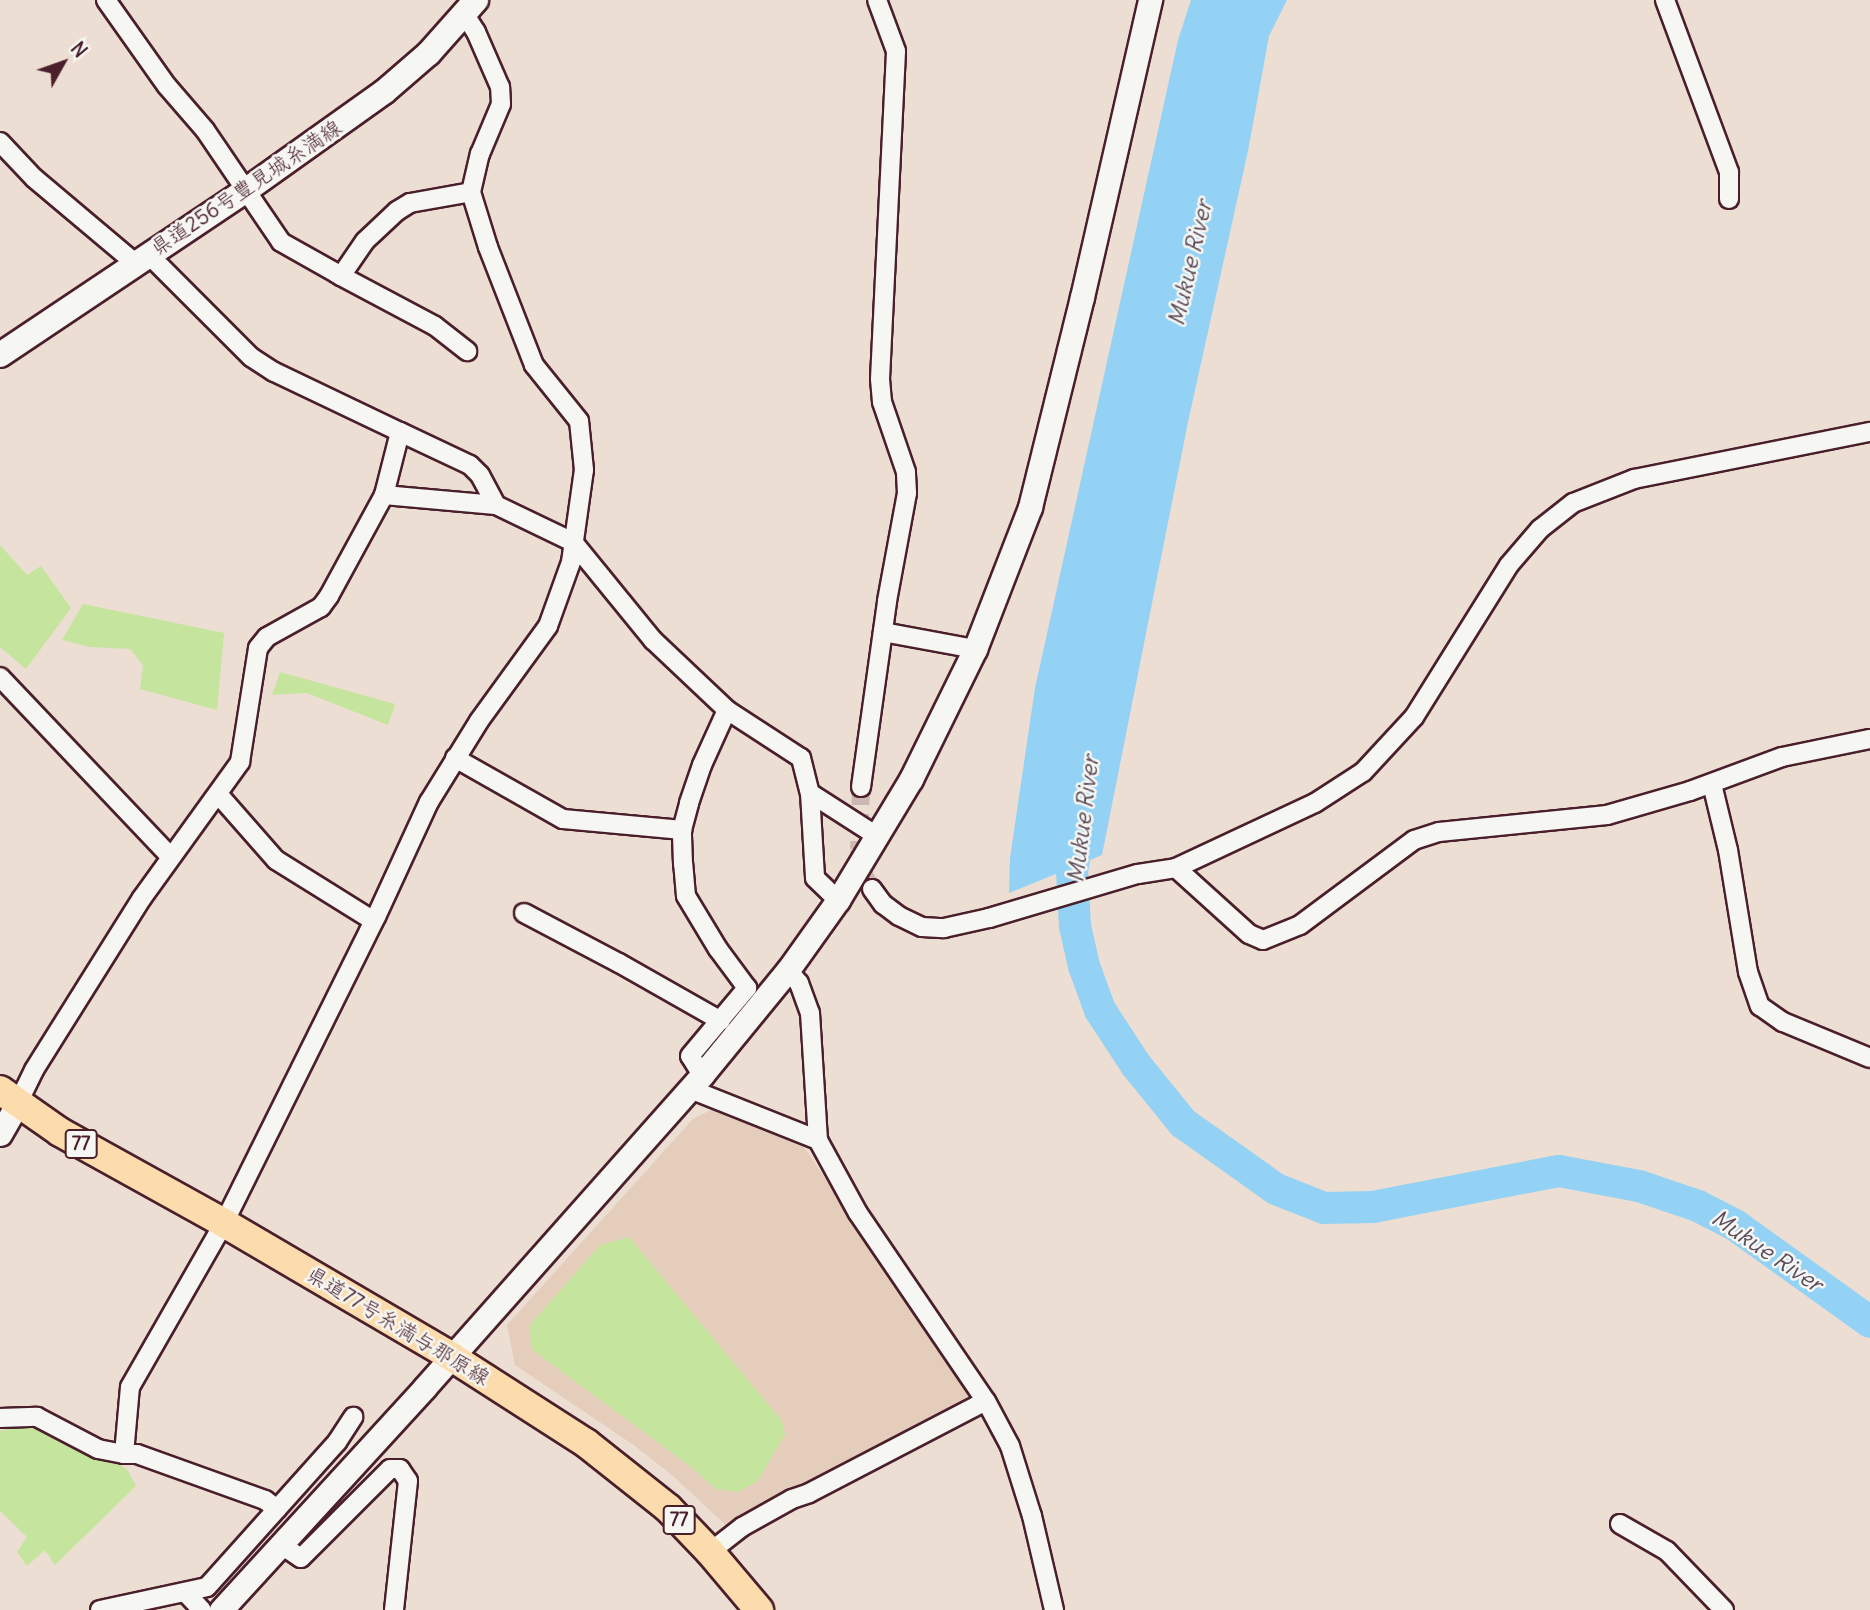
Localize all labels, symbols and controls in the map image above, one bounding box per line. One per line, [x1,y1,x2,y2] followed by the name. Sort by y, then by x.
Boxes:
[28,28,98,98] north arrow
[66,37,92,62] text: N
[146,115,346,261] street label: 県道256号豊見城糸満線
[1162,198,1218,328] water label: Mukue River
[1062,754,1104,884] water label: Mukue River
[64,1128,98,1160] road number: 77
[1706,1204,1828,1298] water label: Mukue River
[302,1261,494,1391] street label: 県道77号糸満与那原線
[662,1504,696,1536] road number: 77

